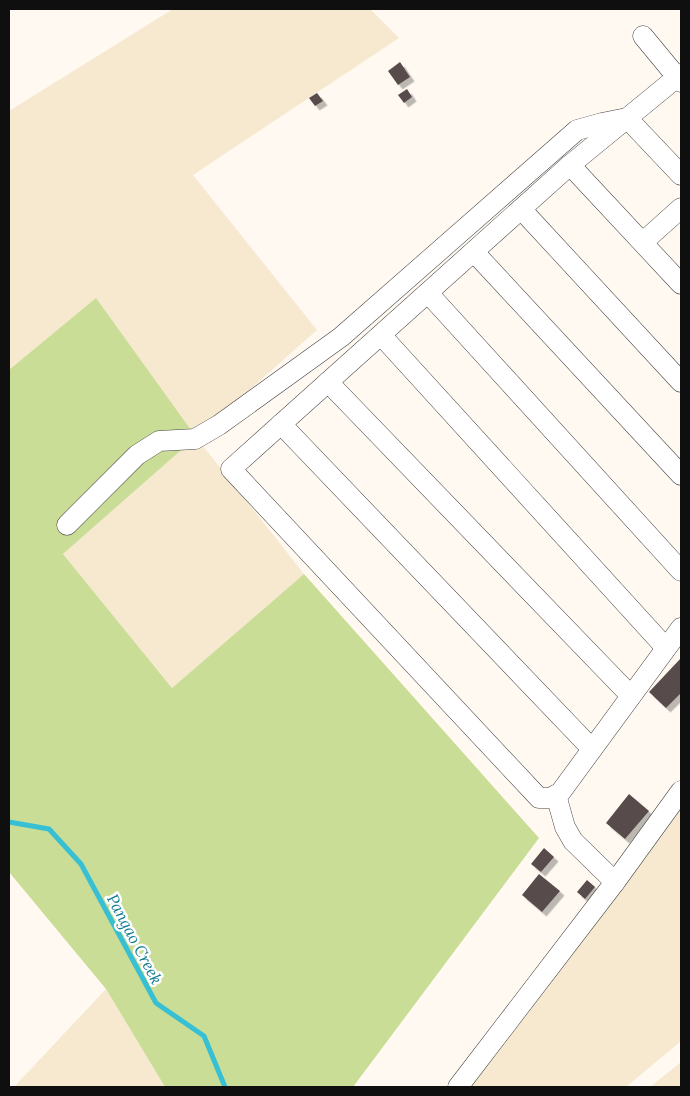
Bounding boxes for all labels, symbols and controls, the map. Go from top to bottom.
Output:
water label: Pangao Creek [103,891,167,987]

